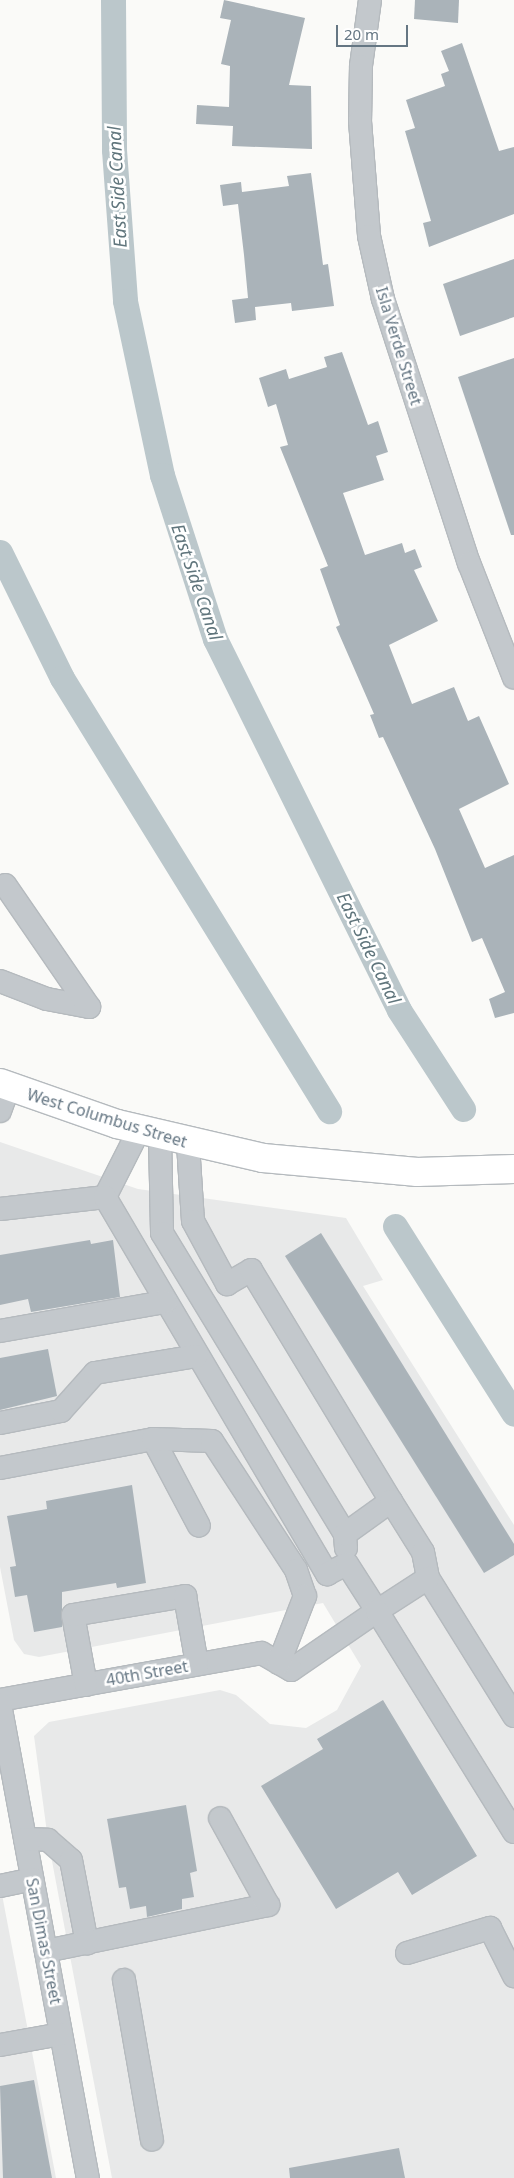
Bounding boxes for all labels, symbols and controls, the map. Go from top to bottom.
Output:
scale bar [339,15,412,47]
text: 20 m [344,24,379,44]
water label: East Side Canal [103,126,131,248]
street label: Isla Verde Street [372,285,426,407]
water label: East Side Canal [167,521,227,643]
water label: East Side Canal [333,889,405,1007]
street label: West Columbus Street [25,1085,189,1151]
street label: 40th Street [105,1656,189,1690]
street label: San Dimas Street [22,1876,66,2006]

